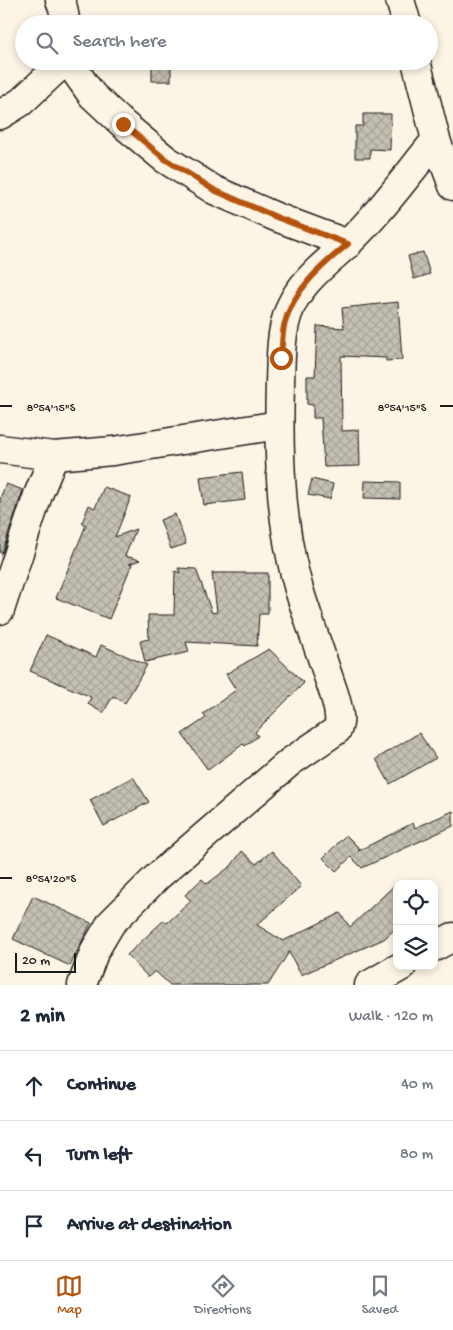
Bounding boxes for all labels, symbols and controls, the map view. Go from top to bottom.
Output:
search box [15,15,438,70]
icon: search [33,29,61,57]
text: Search here [73,31,167,54]
route end [112,113,135,136]
route start [270,347,293,370]
text: 8°54'15"S [27,402,76,416]
text: 8°54'15"S [378,402,427,416]
text: 8°54'20"S [26,873,77,887]
map controls [393,880,438,970]
button: locate [393,880,438,925]
button: layers [393,925,438,970]
scale bar [15,950,76,973]
text: 20 m [22,953,50,970]
text: 2 min [20,1005,65,1030]
text: Walk · 120 m [349,1008,433,1027]
icon: ahead [20,1072,48,1100]
text: Continue [67,1074,136,1097]
text: 40 m [401,1076,433,1095]
icon: left [20,1142,48,1170]
text: Turn left [67,1144,131,1167]
text: 80 m [400,1146,433,1165]
icon: arrive [20,1212,48,1240]
text: Arrive at destination [67,1214,231,1237]
tab: Map [55,1272,83,1319]
tab: Directions [194,1272,251,1319]
tab: Saved [362,1272,398,1319]

